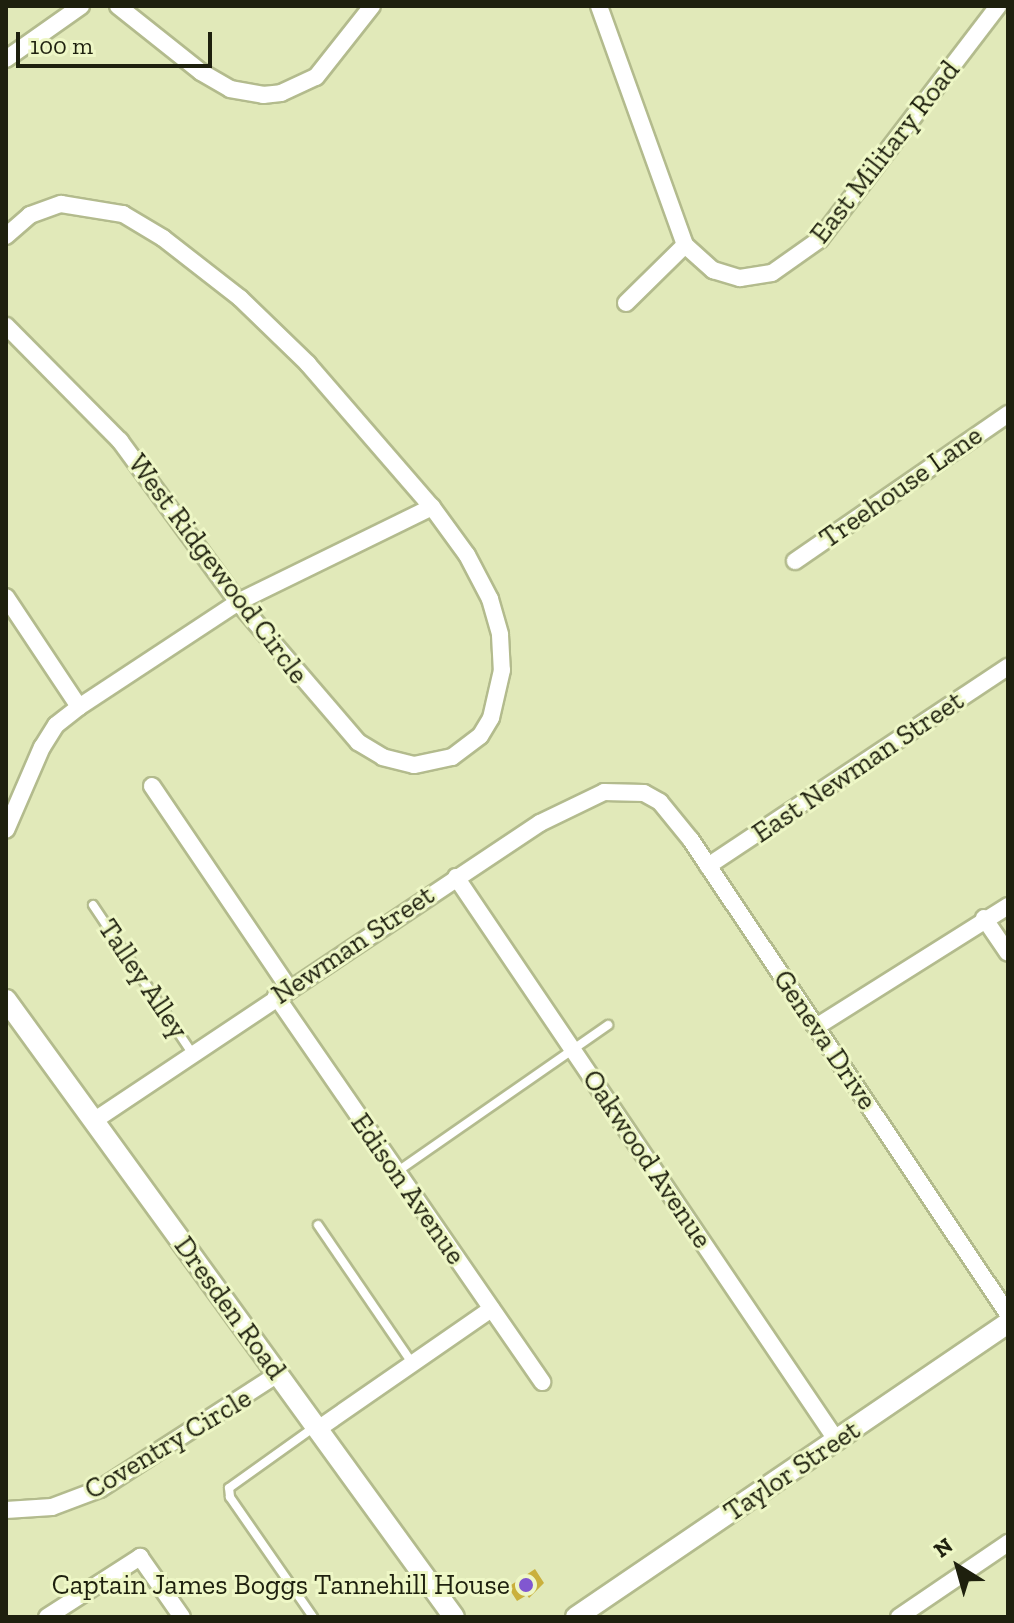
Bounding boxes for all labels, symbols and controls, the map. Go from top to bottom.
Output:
scale bar [20,16,216,66]
text: 100 m [30,31,93,60]
street label: East Military Road [803,54,967,250]
street label: Treehouse Lane [813,419,989,555]
street label: West Ridgewood Circle [121,448,315,690]
street label: East Newman Street [746,684,970,850]
street label: Newman Street [266,878,440,1012]
street label: Talley Alley [90,912,196,1046]
street label: Geneva Drive [766,964,884,1116]
street label: Oakwood Avenue [575,1063,719,1255]
street label: Edison Avenue [343,1107,473,1271]
street label: Dresden Road [167,1230,293,1386]
street label: Coventry Circle [78,1381,258,1507]
street label: Taylor Street [717,1413,867,1529]
north arrow [918,1527,998,1607]
text: N [928,1532,958,1563]
place label: Captain James Boggs Tannehill House [51,1568,510,1602]
marker: Captain James Boggs Tannehill House [517,1576,535,1594]

